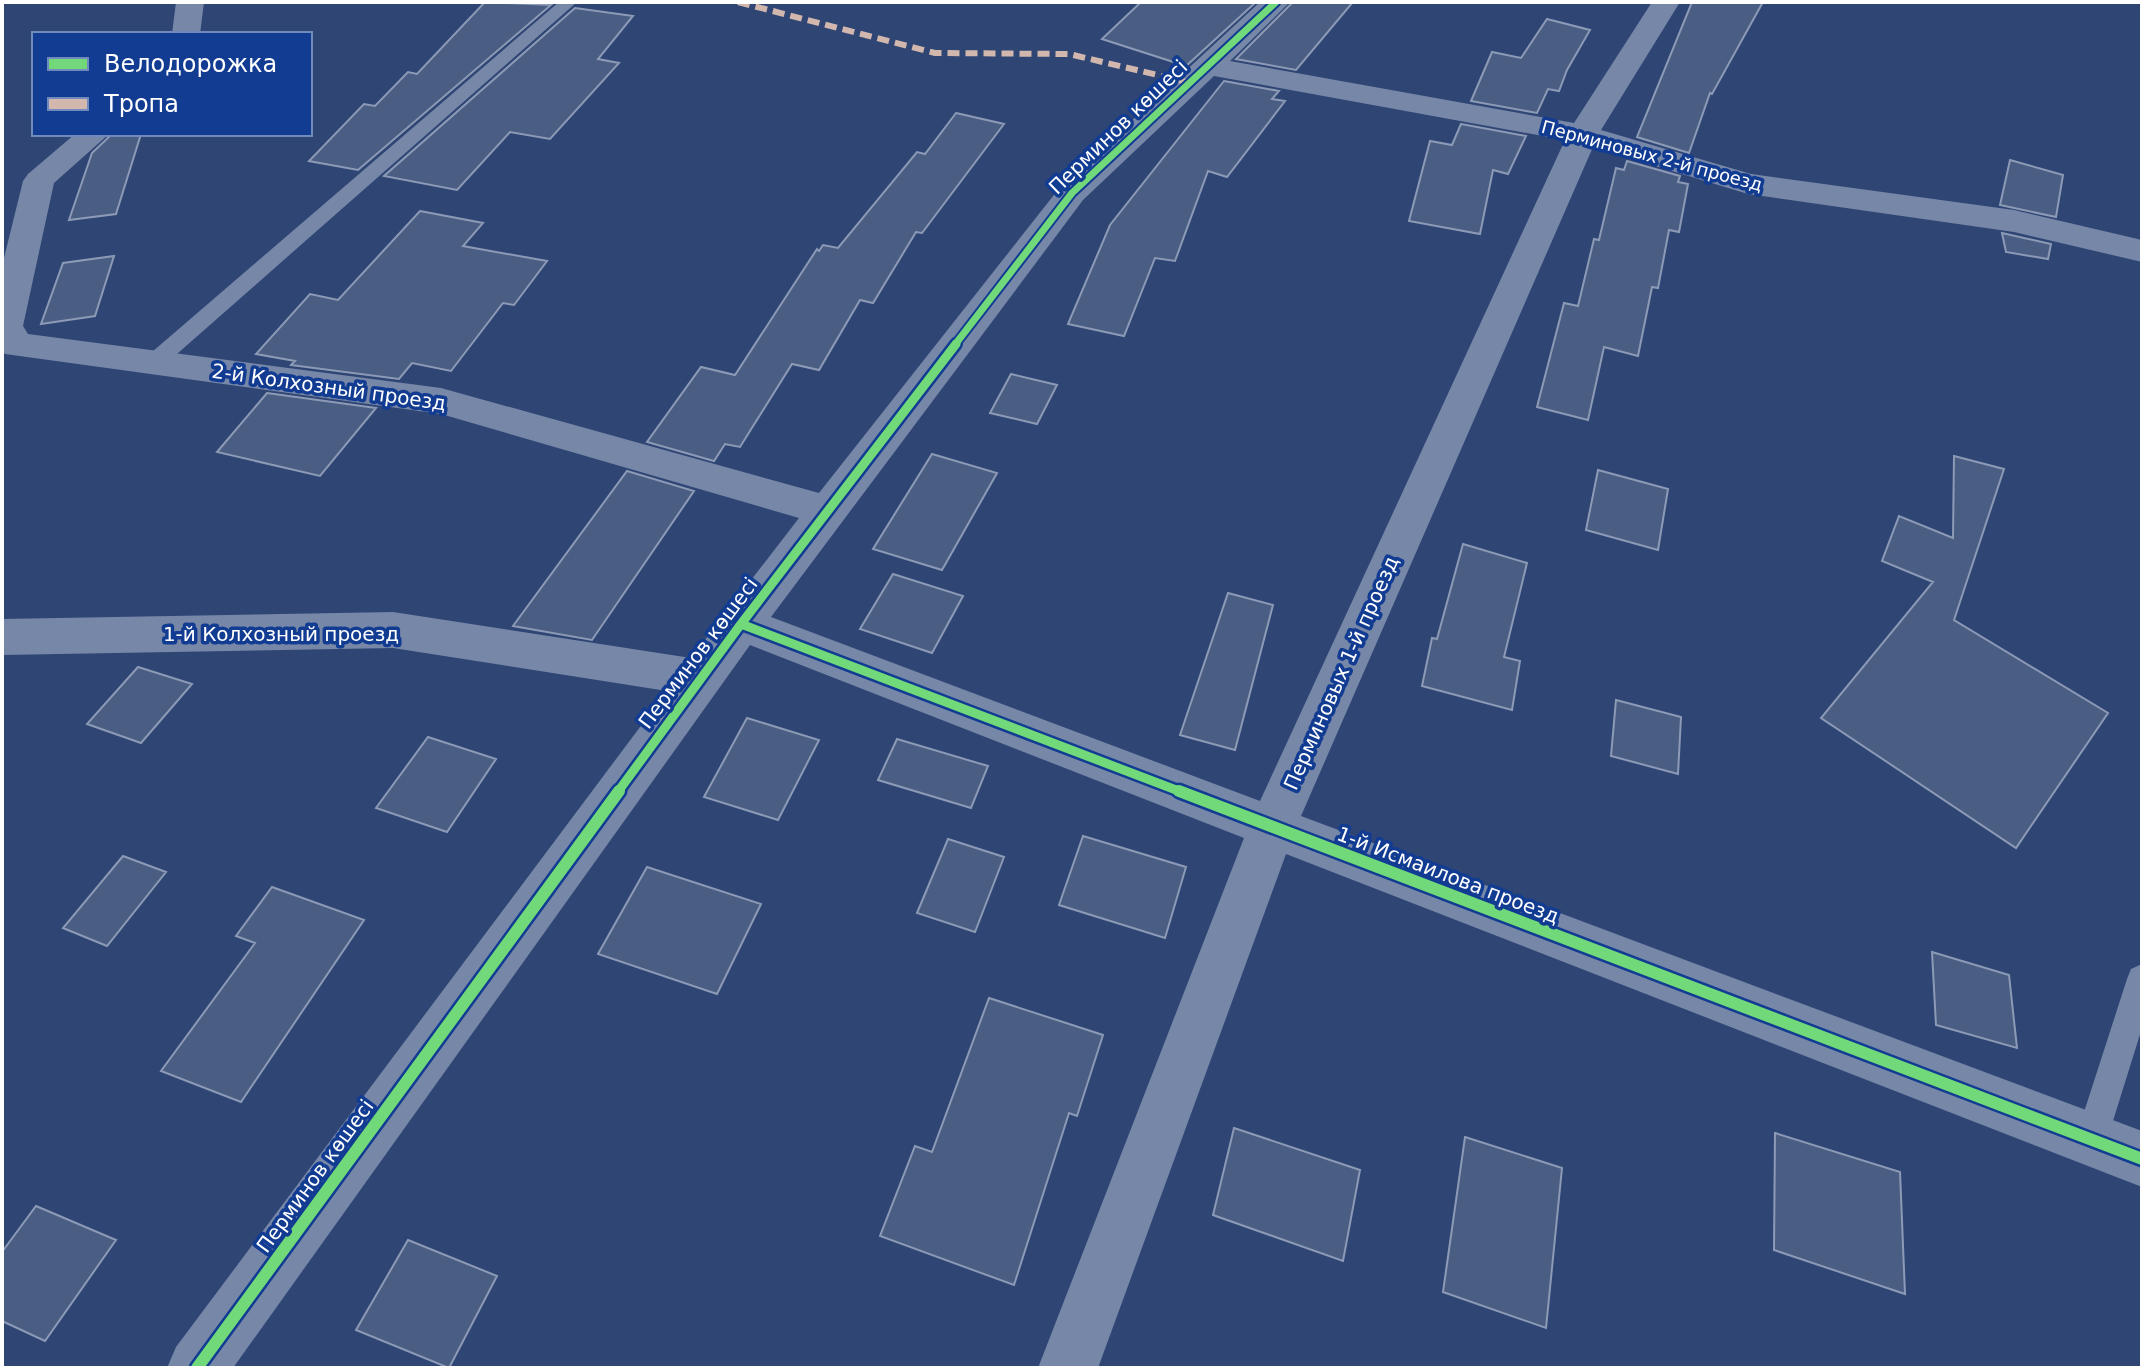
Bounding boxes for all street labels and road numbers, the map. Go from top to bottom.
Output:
street label: Перминов көшесі [1044,55,1192,199]
street label: Перминовых 2-й проезд [1539,116,1765,195]
street label: 2-й Колхозный проезд [210,359,448,415]
street label: Перминовых 1-й проезд [1279,552,1403,794]
street label: Перминов көшесі [633,573,763,733]
street label: 1-й Колхозный проезд [163,622,399,646]
street label: 1-й Исмаилова проезд [1334,822,1562,928]
street label: Перминов көшесі [251,1095,379,1257]

